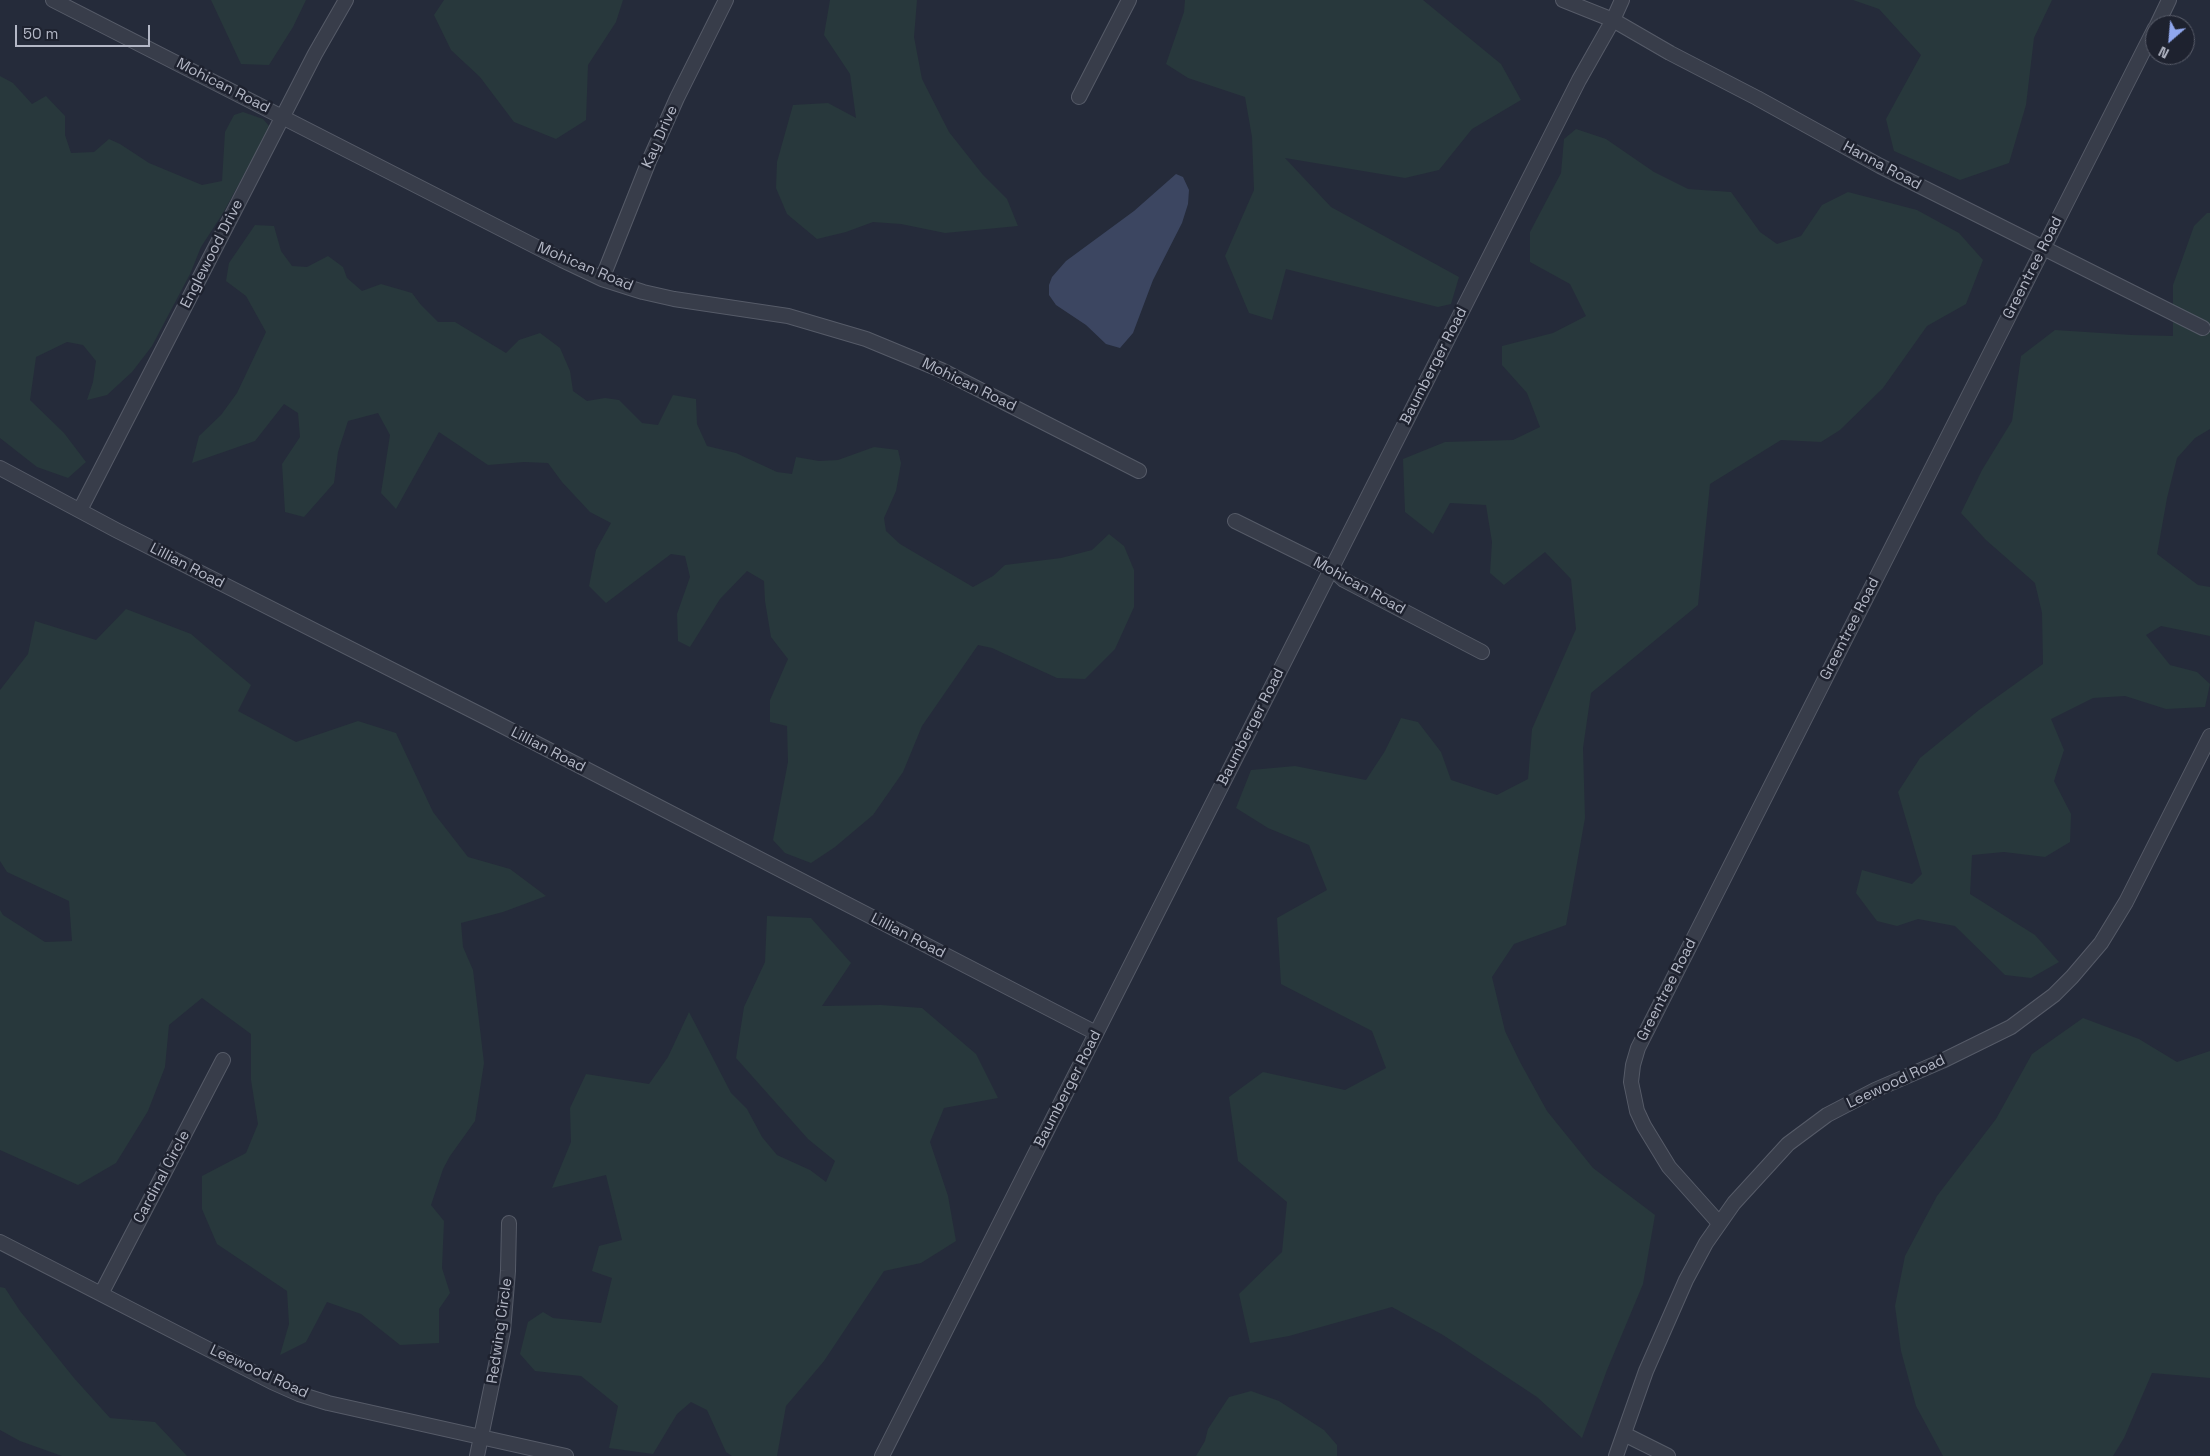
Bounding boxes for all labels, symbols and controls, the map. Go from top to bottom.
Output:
scale bar [18,15,152,47]
north arrow [2145,15,2195,65]
text: 50 m [23,24,58,43]
text: N [2155,42,2172,63]
street label: Mohican Road [173,55,273,117]
street label: Kay Drive [638,103,682,171]
street label: Hanna Road [1840,138,1924,194]
street label: Englewood Drive [177,197,247,311]
street label: Greentree Road [1999,214,2067,322]
street label: Mohican Road [534,239,636,295]
street label: Baumberger Road [1397,304,1471,428]
street label: Mohican Road [919,354,1019,416]
street label: Lillian Road [147,540,227,592]
street label: Mohican Road [1310,553,1408,619]
street label: Greentree Road [1816,575,1884,683]
street label: Baumberger Road [1214,665,1288,789]
street label: Lillian Road [508,724,588,776]
street label: Lillian Road [868,910,948,962]
street label: Greentree Road [1633,936,1701,1044]
street label: Baumberger Road [1031,1027,1105,1151]
street label: Leewood Road [1844,1051,1948,1113]
street label: Cardinal Circle [130,1128,194,1226]
street label: Redwing Circle [484,1277,516,1385]
street label: Leewood Road [207,1341,311,1403]

